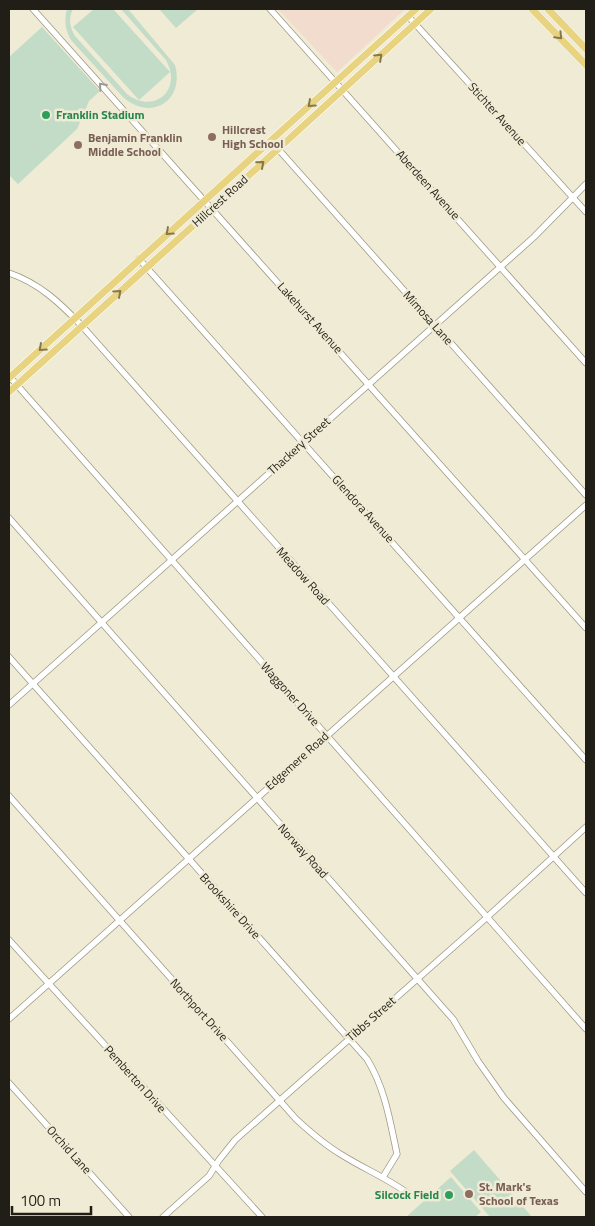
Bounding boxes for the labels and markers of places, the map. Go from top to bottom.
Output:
place label: Franklin Stadium [56,105,145,124]
marker: Franklin Stadium [40,109,52,121]
place label: Hillcrest High School [222,120,283,153]
place label: Benjamin Franklin Middle School [88,128,182,161]
marker: Hillcrest High School [206,131,218,143]
marker: Benjamin Franklin Middle School [72,139,84,151]
place label: St. Mark's School of Texas [479,1177,559,1210]
place label: Silcock Field [375,1185,439,1204]
marker: St. Mark's School of Texas [463,1188,475,1200]
marker: Silcock Field [443,1189,455,1201]

